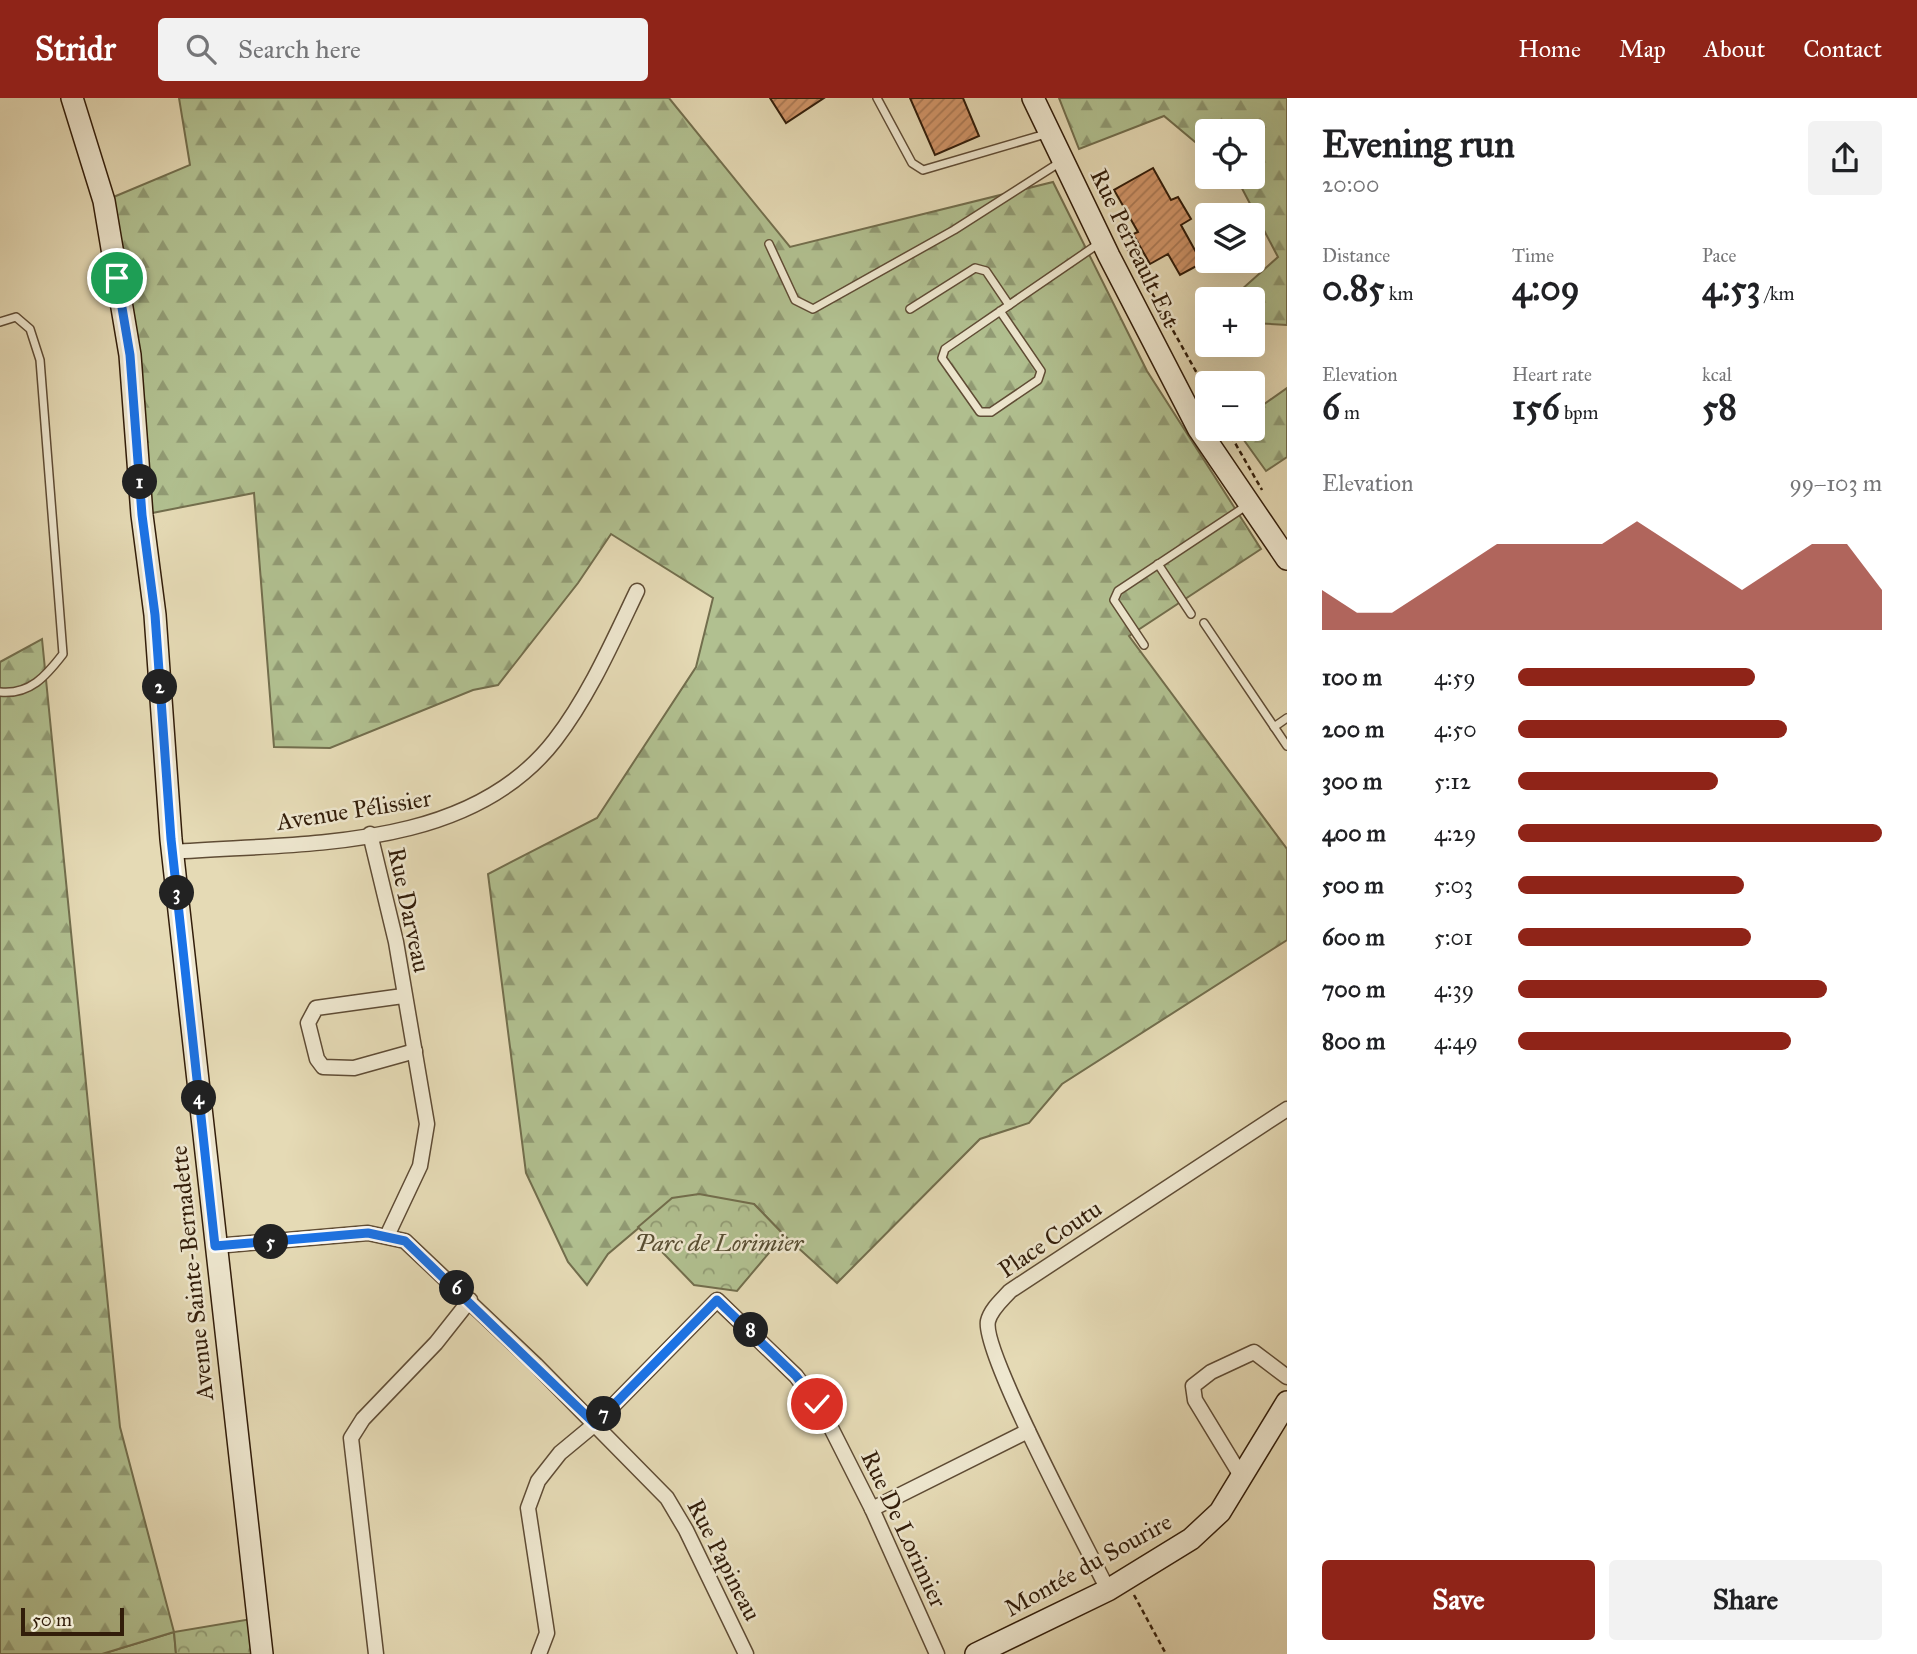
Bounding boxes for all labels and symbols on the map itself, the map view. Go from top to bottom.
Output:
street label: Rue Perreault Est [1084,164,1187,333]
pin [87,248,147,308]
pin: 1 [122,464,158,500]
pin: 2 [142,670,178,704]
street label: Avenue Pélissier [273,783,434,837]
street label: Rue Darveau [381,845,437,976]
pin: 3 [160,876,194,910]
pin: 4 [182,1080,216,1116]
street label: Avenue Sainte-Bernadette [164,1144,220,1403]
street label: Place Coutu [993,1193,1108,1285]
pin: 5 [254,1224,288,1260]
park label: Parc de Lorimier [635,1228,805,1258]
pin: 6 [440,1270,475,1306]
pin: 8 [734,1312,768,1348]
pin [787,1374,847,1434]
pin: 7 [586,1396,622,1432]
street label: Rue De Lorimier [854,1446,954,1612]
street label: Rue Papineau [681,1494,768,1626]
street label: Montée du Sourire [999,1507,1177,1623]
scale bar [21,1605,124,1637]

